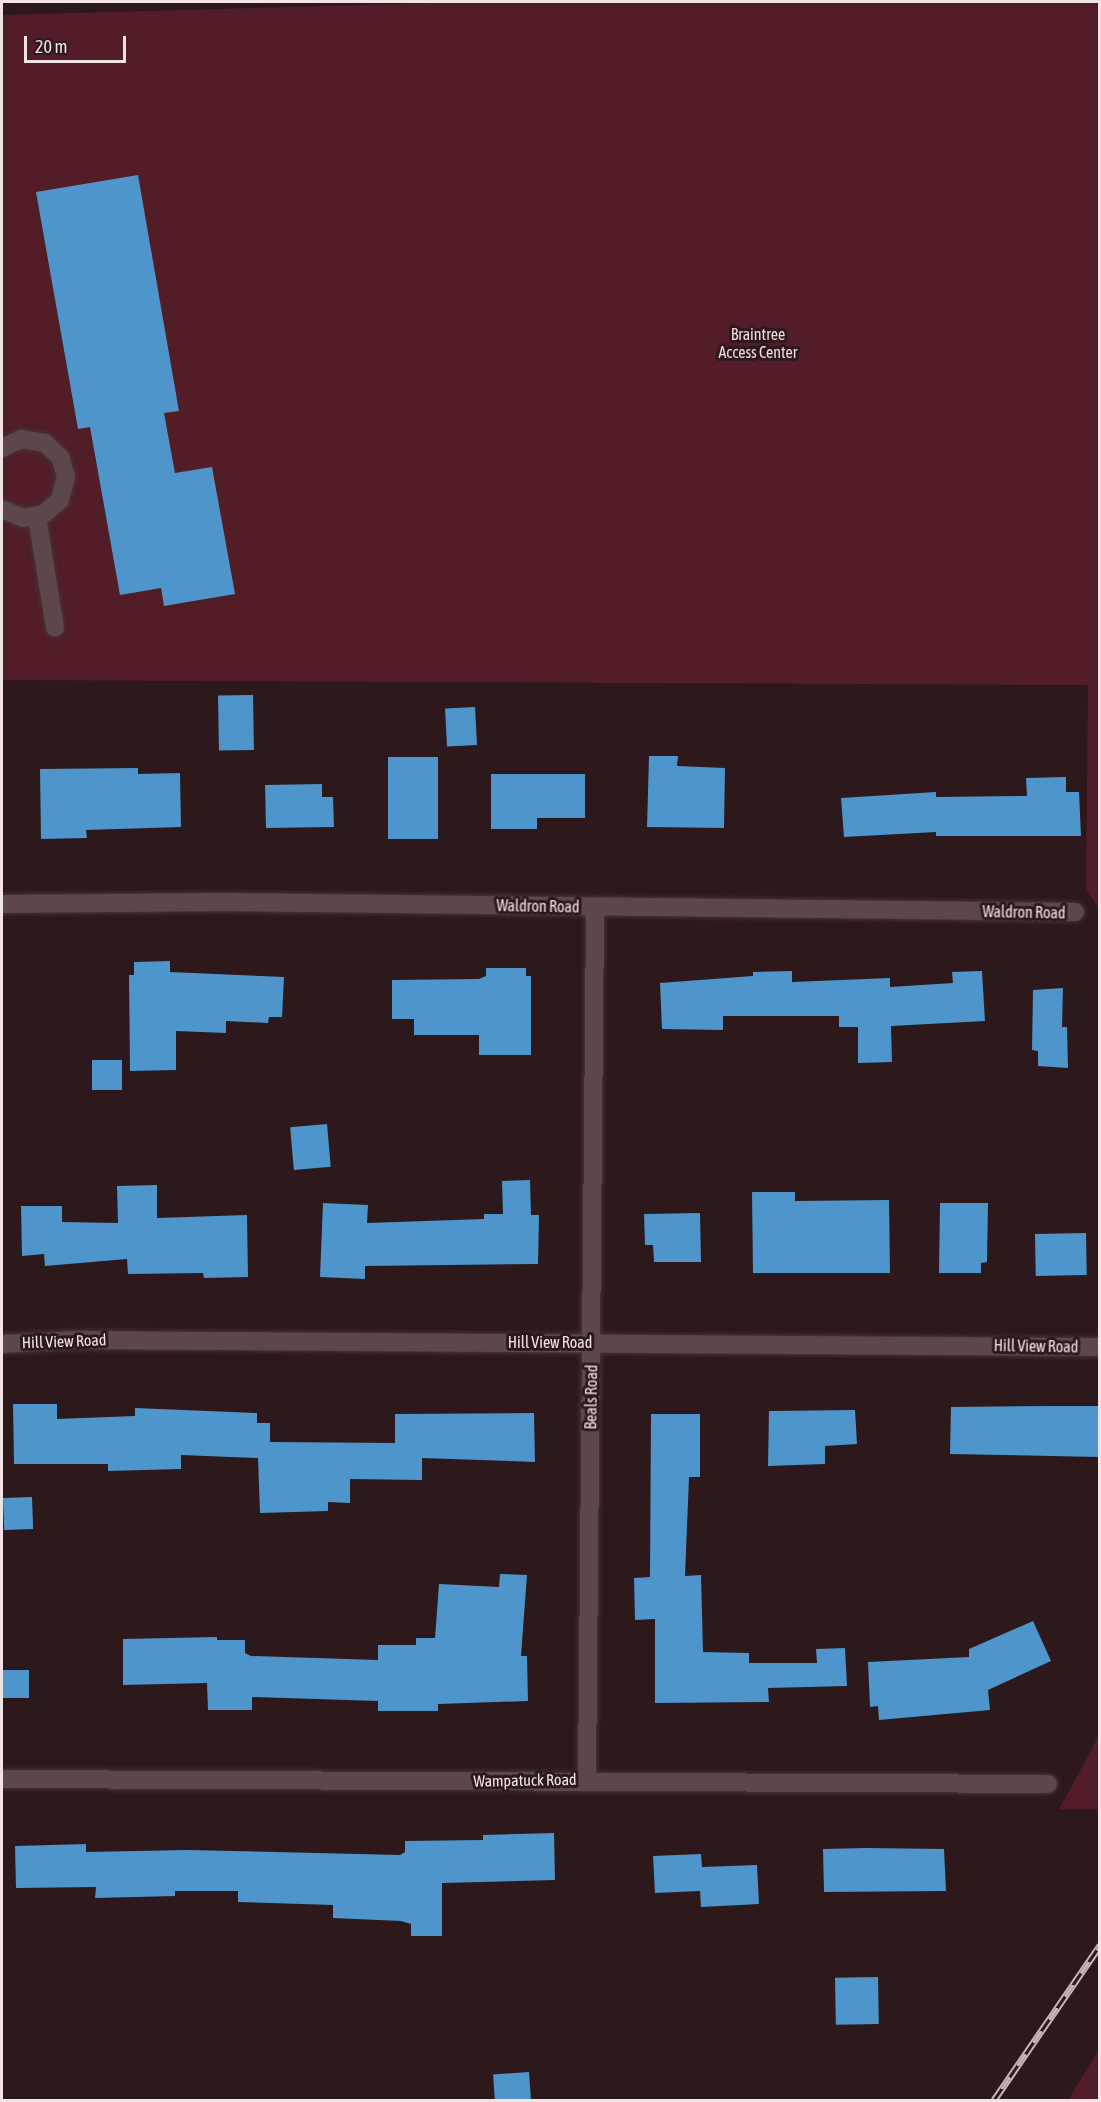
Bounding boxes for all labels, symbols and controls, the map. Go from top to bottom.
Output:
scale bar [27,24,129,62]
text: 20 m [35,36,67,57]
park label: Braintree Access Center [718,324,798,362]
street label: Waldron Road [496,896,580,916]
street label: Waldron Road [982,902,1066,922]
street label: Hill View Road [21,1330,107,1352]
street label: Hill View Road [508,1332,592,1352]
street label: Hill View Road [994,1336,1078,1356]
street label: Beals Road [581,1364,601,1430]
street label: Wampatuck Road [473,1770,577,1790]

